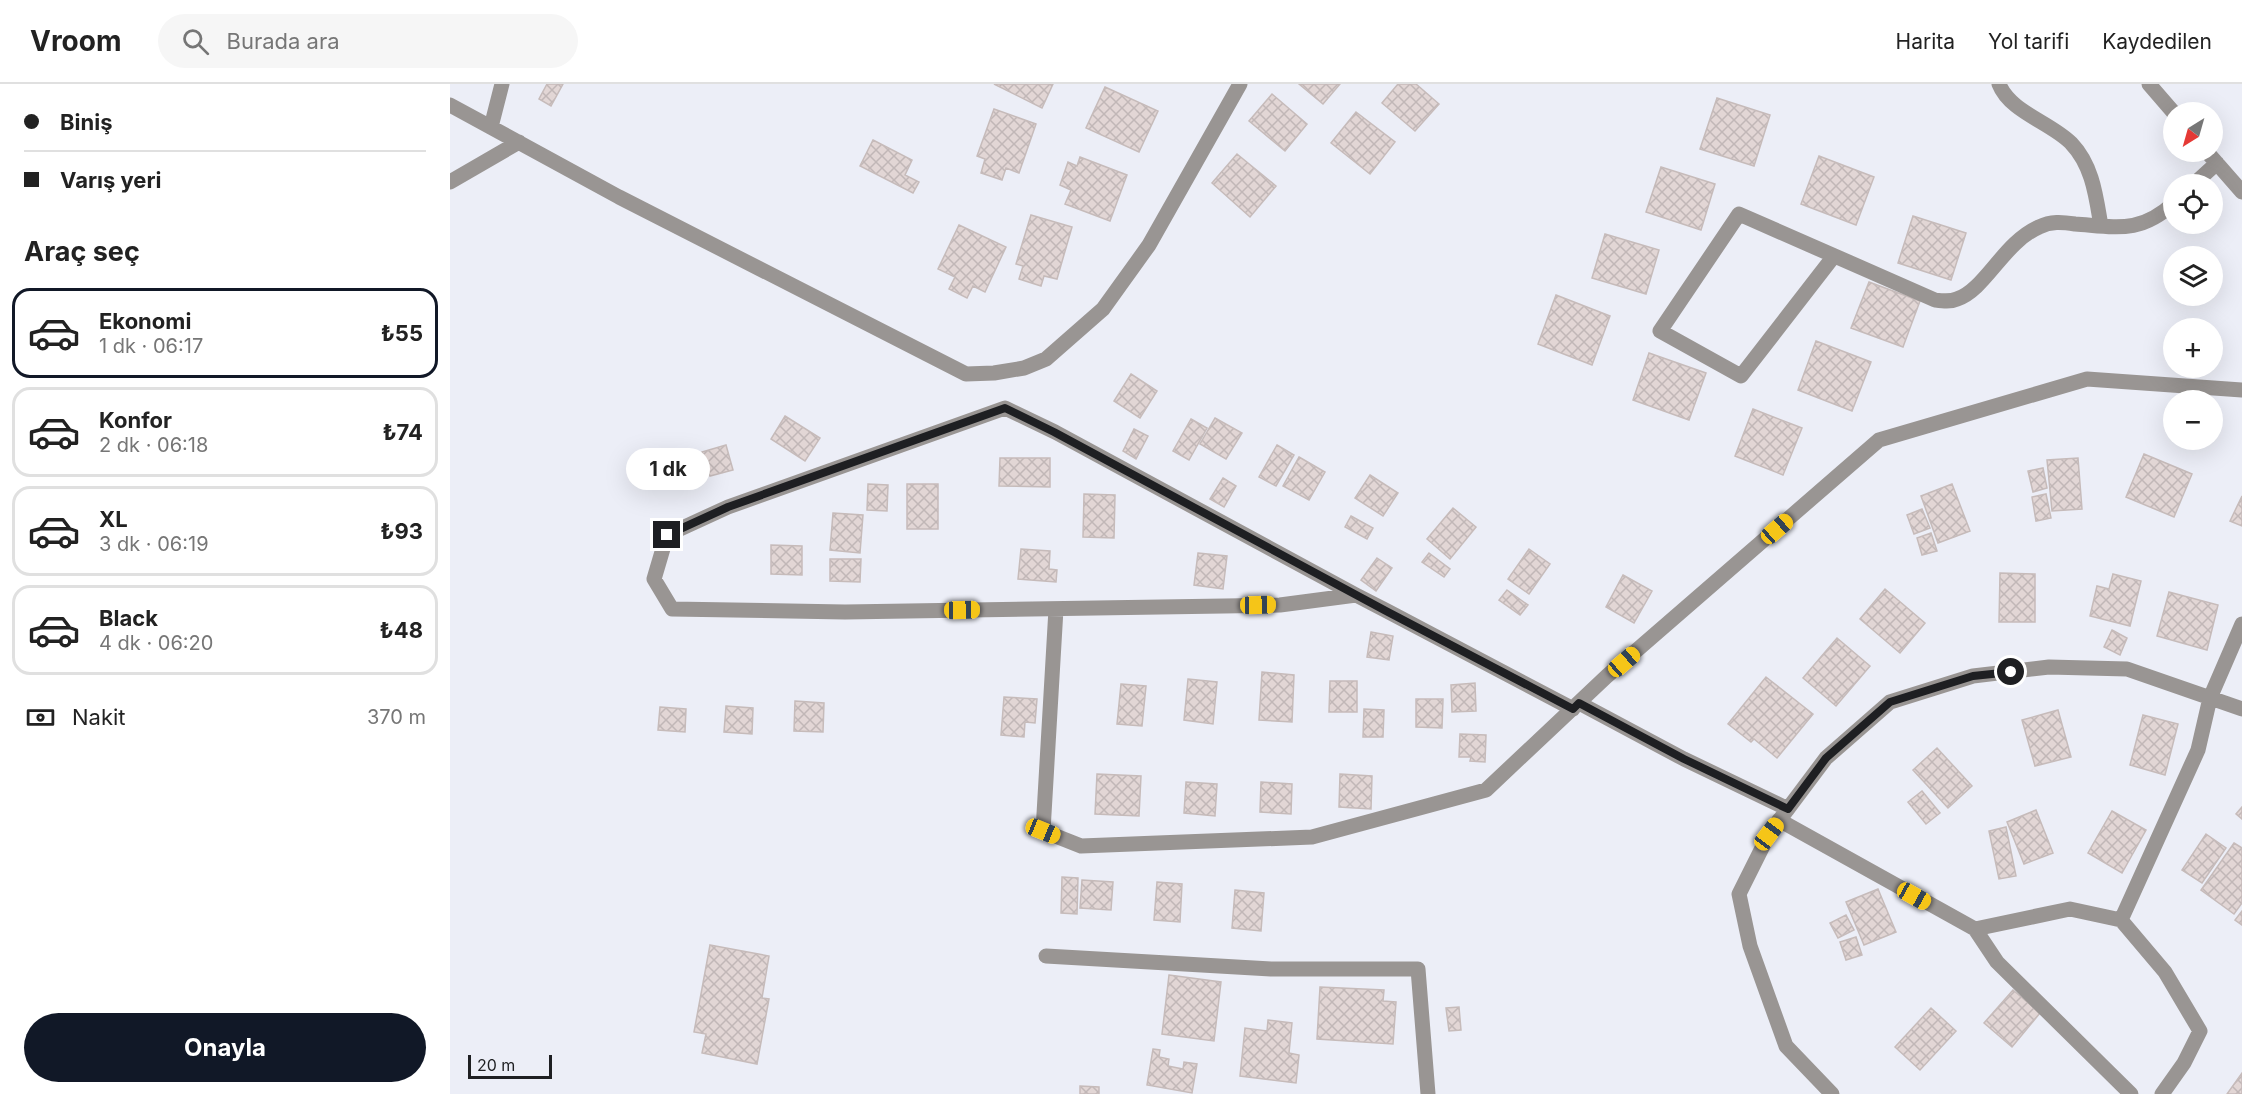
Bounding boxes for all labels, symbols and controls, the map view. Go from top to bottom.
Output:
search box [158,14,578,68]
text: Vroom [30,24,122,58]
icon: search [179,25,212,58]
text: Burada ara [227,28,340,54]
text: Harita [1896,29,1955,54]
text: Yol tarifi [1988,29,2069,54]
text: Kaydedilen [2102,29,2212,54]
north arrow [2163,102,2223,162]
map controls [2163,102,2223,450]
text: Biniş [60,109,113,135]
text: Varış yeri [60,167,162,193]
button: locate [2163,174,2223,234]
text: Araç seç [24,235,140,268]
button: layers [2163,246,2223,306]
icon: car [27,306,81,360]
text: Ekonomi [99,308,191,334]
button: + [2163,318,2223,378]
text: ₺55 [381,320,423,346]
text: 1 dk · 06:17 [99,334,203,358]
button: − [2163,390,2223,450]
icon: car [27,405,81,459]
text: Konfor [99,407,172,433]
text: ₺74 [382,419,423,445]
text: 2 dk · 06:18 [99,433,208,457]
callout: 1 dk [625,448,709,490]
text: 1 dk [649,457,687,481]
icon: car [27,504,81,558]
text: XL [99,506,128,532]
car [1758,510,1796,548]
text: ₺93 [380,518,423,544]
route end [653,521,680,548]
text: 3 dk · 06:19 [99,532,209,556]
car [1240,596,1276,614]
car [944,601,980,619]
icon: car [27,603,81,657]
text: Black [99,605,158,631]
text: ₺48 [380,617,423,643]
text: 4 dk · 06:20 [99,631,213,655]
car [1605,643,1643,681]
route start [1997,658,2024,685]
icon: cash [24,701,57,734]
text: Nakit [72,704,126,730]
text: 370 m [367,705,426,729]
car [1751,814,1787,854]
car [1023,816,1063,846]
car [1894,879,1934,913]
button: Onayla [24,1013,426,1082]
scale bar [468,1052,552,1080]
text: 20 m [477,1055,515,1075]

